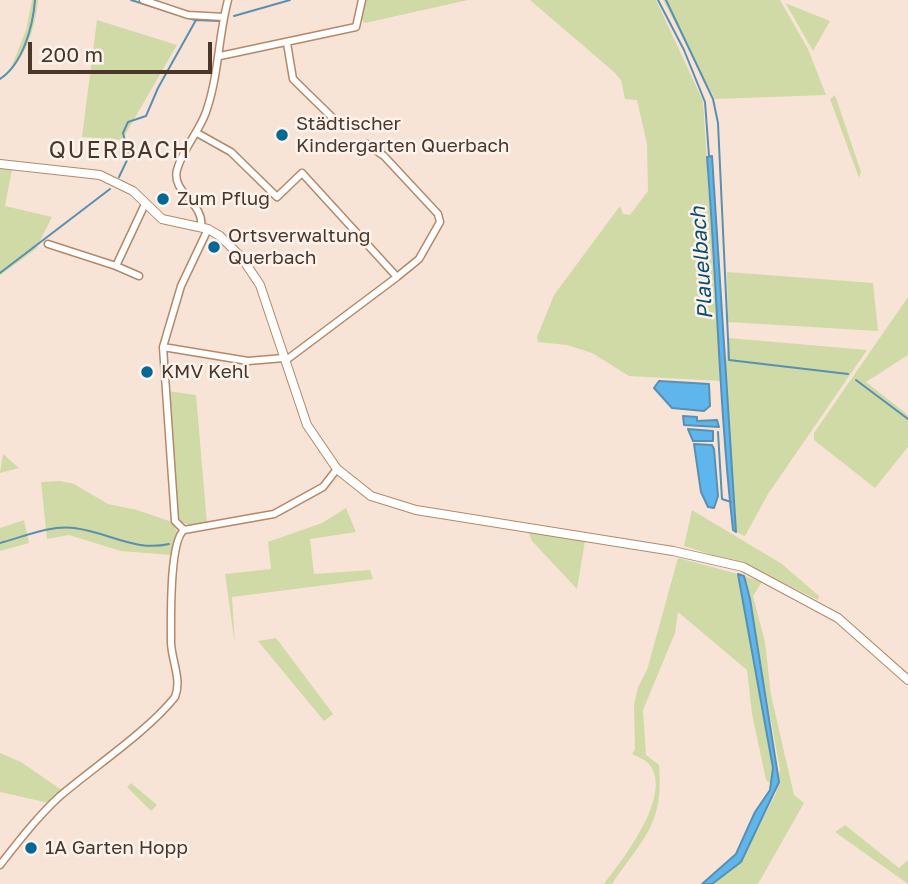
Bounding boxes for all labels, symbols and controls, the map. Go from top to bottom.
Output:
scale bar [32,28,215,72]
text: 200 m [41,41,103,67]
place label: Städtischer Kindergarten Querbach [296,113,510,157]
marker: Städtischer Kindergarten Querbach [274,127,290,143]
district label: QUERBACH [50,137,190,165]
place label: Zum Pflug [177,188,270,210]
marker: Zum Pflug [155,191,171,207]
water label: Plauelbach [685,206,719,320]
place label: Ortsverwaltung Querbach [228,225,370,269]
marker: Ortsverwaltung Querbach [206,239,222,255]
place label: KMV Kehl [161,361,249,383]
marker: KMV Kehl [139,364,155,380]
place label: 1A Garten Hopp [45,837,188,859]
marker: 1A Garten Hopp [23,840,39,856]

